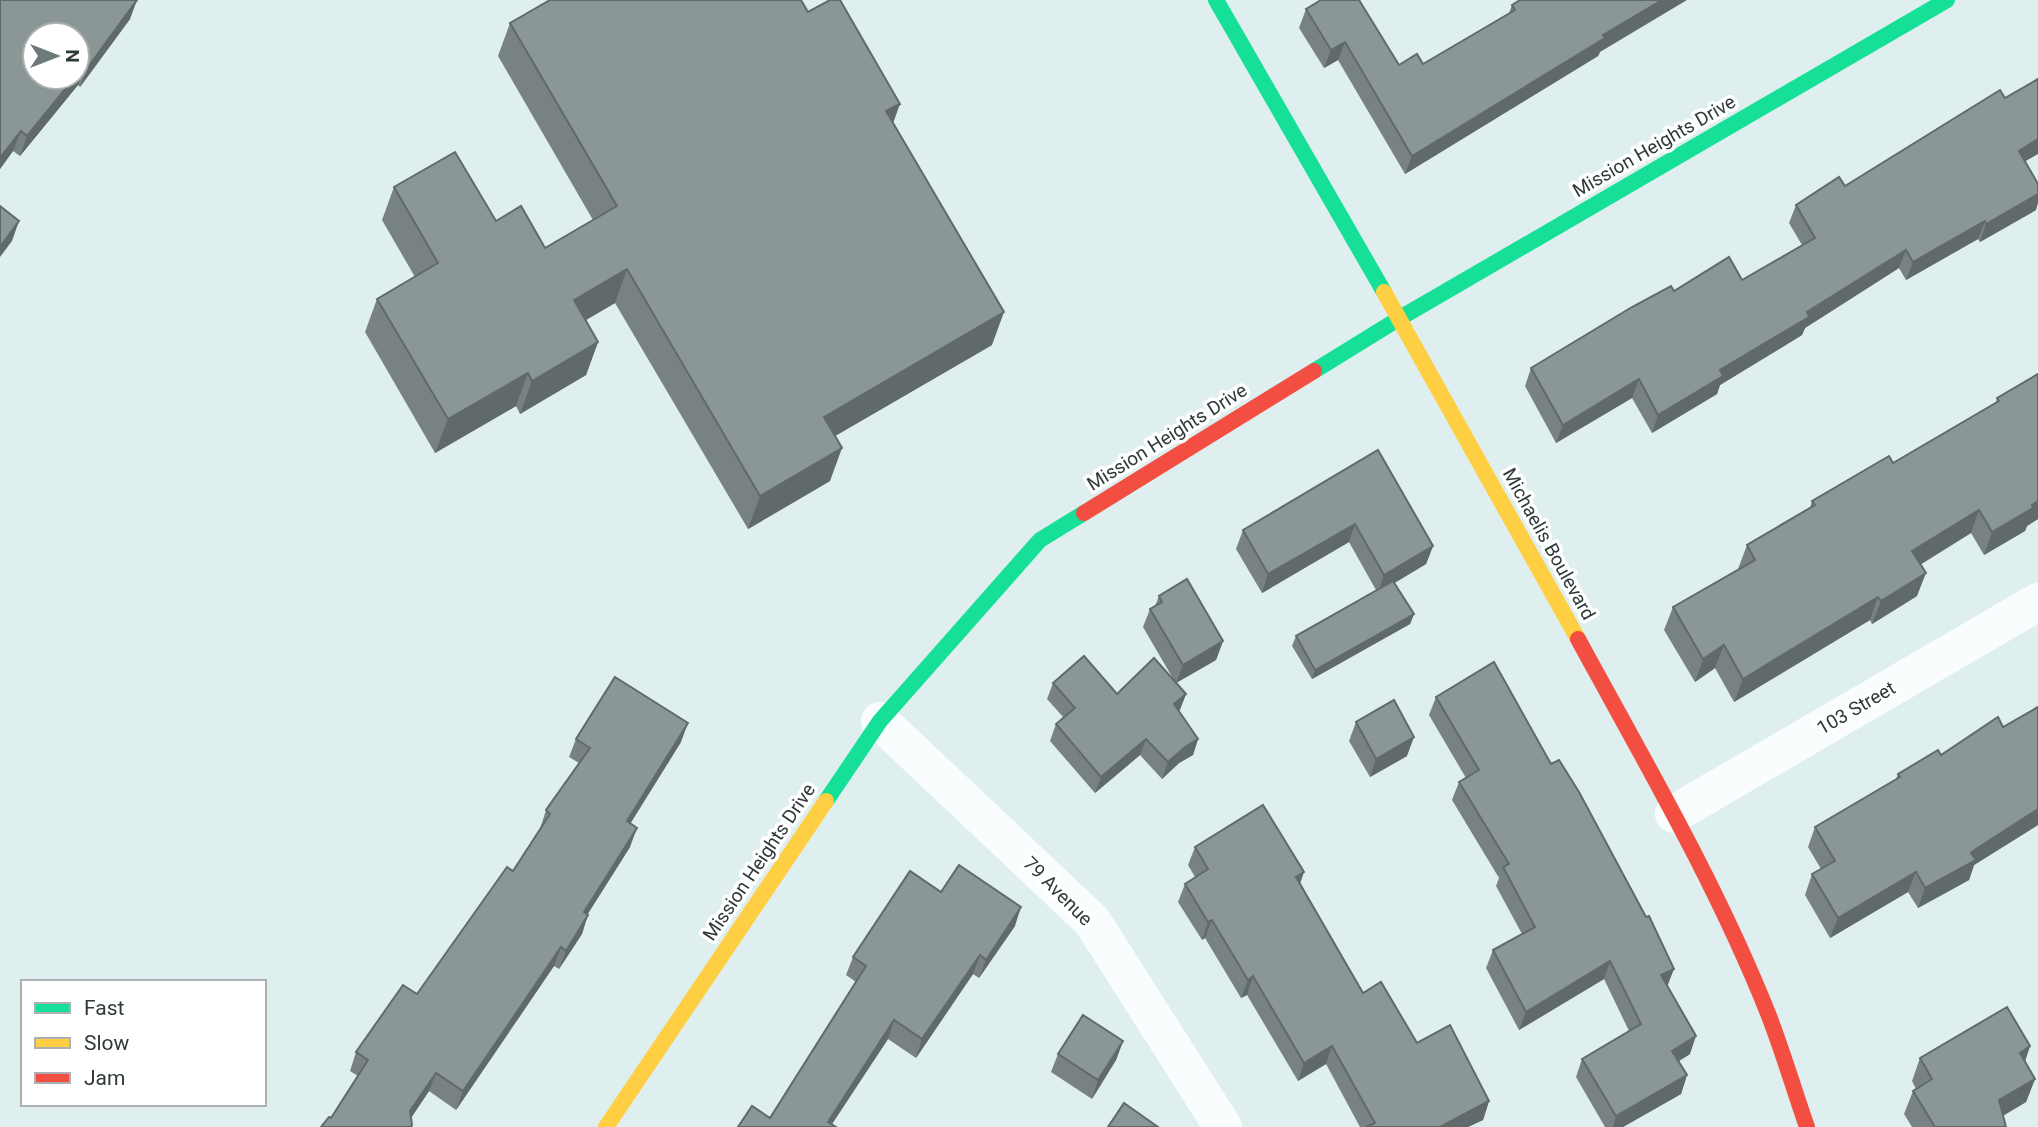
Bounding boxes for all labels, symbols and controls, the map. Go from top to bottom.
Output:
north arrow [21,21,91,91]
text: N [61,49,84,63]
street label: Mission Heights Drive [1568,90,1740,202]
street label: Mission Heights Drive [1083,378,1251,496]
street label: Michaelis Boulevard [1498,464,1600,624]
street label: 103 Street [1813,676,1899,740]
street label: Mission Heights Drive [698,779,820,945]
street label: 79 Avenue [1019,852,1097,930]
legend [21,980,266,1106]
text: Fast [84,996,125,1020]
text: Slow [84,1031,130,1055]
text: Jam [84,1066,125,1090]

